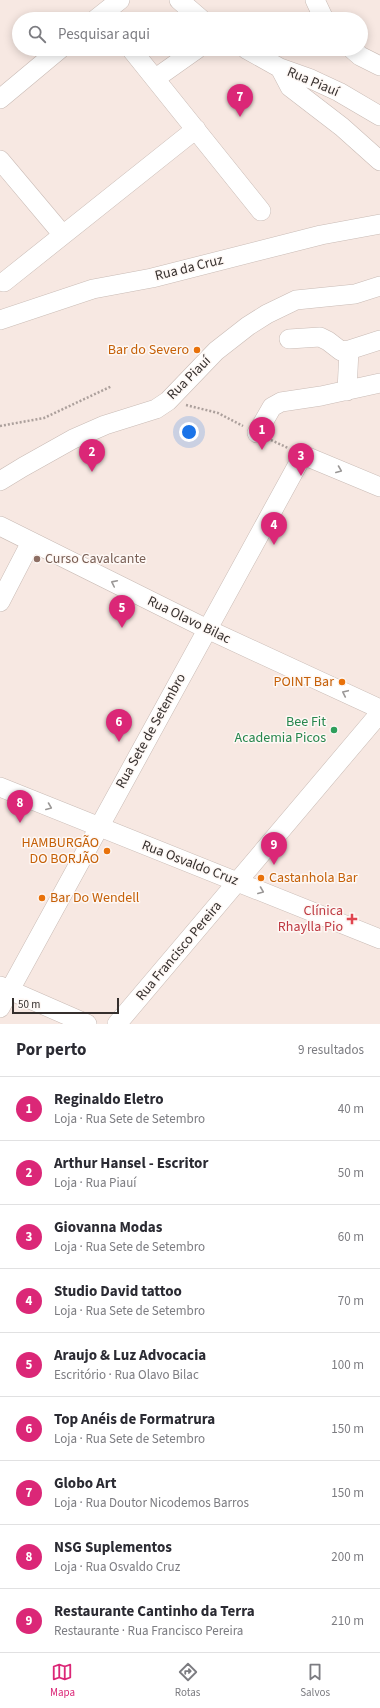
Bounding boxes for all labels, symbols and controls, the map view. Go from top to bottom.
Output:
search box [12,12,368,56]
icon: search [26,23,48,45]
text: Pesquisar aqui [58,24,150,45]
street label: Rua Piauí [284,62,343,102]
pin: 7 [227,84,253,117]
street label: Rua da Cruz [153,250,225,286]
place label: Bar do Severo [108,340,189,360]
marker: Bar do Severo [192,345,202,355]
street label: Rua Piauí [163,351,216,404]
pin: 1 [249,417,275,450]
your location [179,422,199,442]
pin: 2 [79,439,105,472]
pin: 3 [288,443,314,476]
one-way arrow [335,465,343,473]
pin: 4 [261,512,287,545]
place label: Curso Cavalcante [45,549,146,569]
marker: Curso Cavalcante [32,554,42,564]
one-way arrow [110,580,118,588]
street label: Rua Olavo Bilac [144,591,235,649]
pin: 5 [109,595,135,628]
street label: Rua Sete de Setembro [111,670,191,792]
place label: POINT Bar [274,672,334,692]
marker: POINT Bar [337,677,347,687]
one-way arrow [341,690,349,698]
pin: 6 [106,709,132,742]
place label: Bee Fit Academia Picos [235,712,326,748]
marker: Bee Fit Academia Picos [329,725,339,735]
pin: 8 [7,790,33,823]
one-way arrow [46,803,53,811]
pin: 9 [261,832,287,865]
place label: HAMBURGÃO DO BORJÃO [22,833,99,869]
street label: Rua Osvaldo Cruz [139,835,241,891]
marker: HAMBURGÃO DO BORJÃO [102,846,112,856]
place label: Castanhola Bar [269,868,358,888]
marker: Castanhola Bar [256,873,266,883]
one-way arrow [258,886,265,894]
place label: Bar Do Wendell [50,888,140,908]
marker: Bar Do Wendell [37,893,47,903]
street label: Rua Francisco Pereira [131,897,227,1005]
place label: Clínica Rhaylla Pio [278,901,343,937]
marker: Clínica Rhaylla Pio [346,913,358,925]
scale bar [12,996,119,1015]
text: 50 m [18,997,40,1012]
text: Por perto [16,1038,86,1062]
text: 9 resultados [298,1041,364,1059]
text: Reginaldo Eletro [54,1089,164,1110]
text: 1 [26,1100,32,1118]
text: 40 m [338,1100,364,1118]
text: Loja · Rua Sete de Setembro [54,1110,205,1128]
text: Arthur Hansel - Escritor [54,1153,208,1174]
text: 2 [26,1164,32,1182]
text: 50 m [338,1164,364,1182]
text: Loja · Rua Piauí [54,1174,136,1192]
text: Giovanna Modas [54,1217,162,1238]
text: 3 [26,1228,32,1246]
text: 60 m [338,1228,364,1246]
text: Loja · Rua Sete de Setembro [54,1238,205,1256]
text: Studio David tattoo [54,1281,182,1302]
text: 4 [26,1292,32,1310]
text: 70 m [338,1292,364,1310]
text: Loja · Rua Sete de Setembro [54,1302,205,1320]
text: Araujo & Luz Advocacia [54,1345,206,1366]
text: 5 [26,1356,32,1374]
text: 100 m [331,1356,364,1374]
text: Escritório · Rua Olavo Bilac [54,1366,199,1384]
text: Top Anéis de Formatrura [54,1409,215,1430]
text: 6 [26,1420,32,1438]
text: 150 m [331,1420,364,1438]
text: Loja · Rua Sete de Setembro [54,1430,205,1448]
text: Globo Art [54,1473,116,1494]
text: 7 [26,1484,32,1502]
text: 150 m [331,1484,364,1502]
text: Loja · Rua Doutor Nicodemos Barros [54,1494,249,1512]
text: NSG Suplementos [54,1537,172,1558]
text: 8 [26,1548,32,1566]
text: 200 m [331,1548,364,1566]
text: Loja · Rua Osvaldo Cruz [54,1558,180,1576]
text: Restaurante Cantinho da Terra [54,1601,255,1622]
text: 9 [26,1612,32,1630]
text: 210 m [331,1612,364,1630]
text: Restaurante · Rua Francisco Pereira [54,1622,243,1640]
tab: Mapa [50,1661,75,1700]
tab: Rotas [175,1661,200,1700]
tab: Salvos [300,1661,330,1700]

